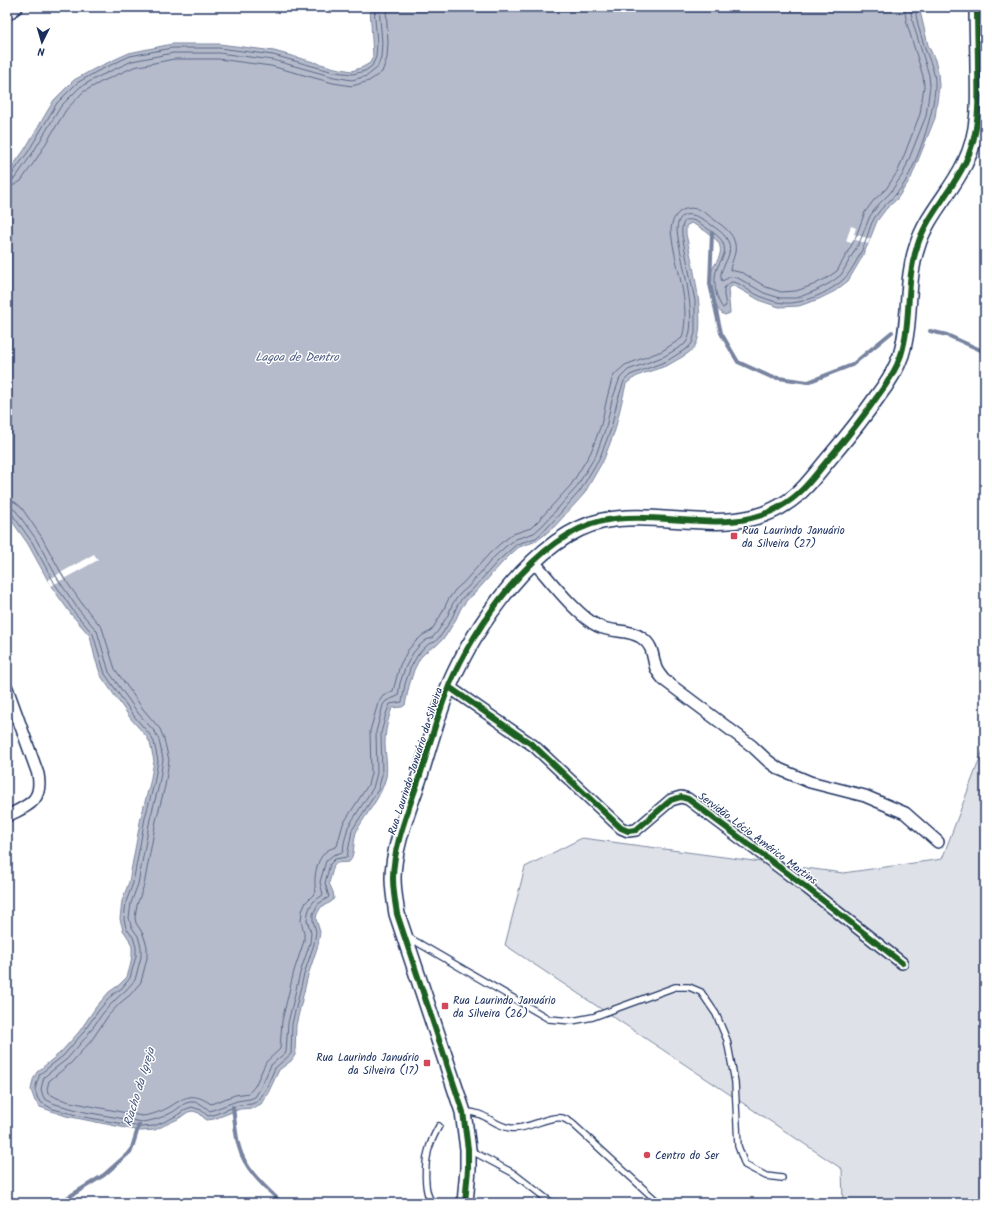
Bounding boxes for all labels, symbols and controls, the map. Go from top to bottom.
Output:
north arrow [22,22,62,62]
text: N [37,42,45,60]
water label: Lagoa de Dentro [255,348,340,367]
place label: Rua Laurindo Januário da Silveira (27) [742,522,845,553]
marker: Rua Laurindo Januário da Silveira (27) [729,531,739,541]
street label: Rua Laurindo Januário da Silveira [384,685,448,837]
street label: Servidão Lócio Américo Martins [694,788,821,890]
place label: Rua Laurindo Januário da Silveira (26) [453,992,556,1023]
marker: Rua Laurindo Januário da Silveira (26) [440,1001,450,1011]
water label: Riacho da Igreja [118,1044,161,1129]
place label: Rua Laurindo Januário da Silveira (17) [316,1049,419,1080]
marker: Rua Laurindo Januário da Silveira (17) [422,1058,432,1068]
place label: Centro do Ser [655,1147,720,1165]
marker: Centro do Ser [642,1150,652,1160]

